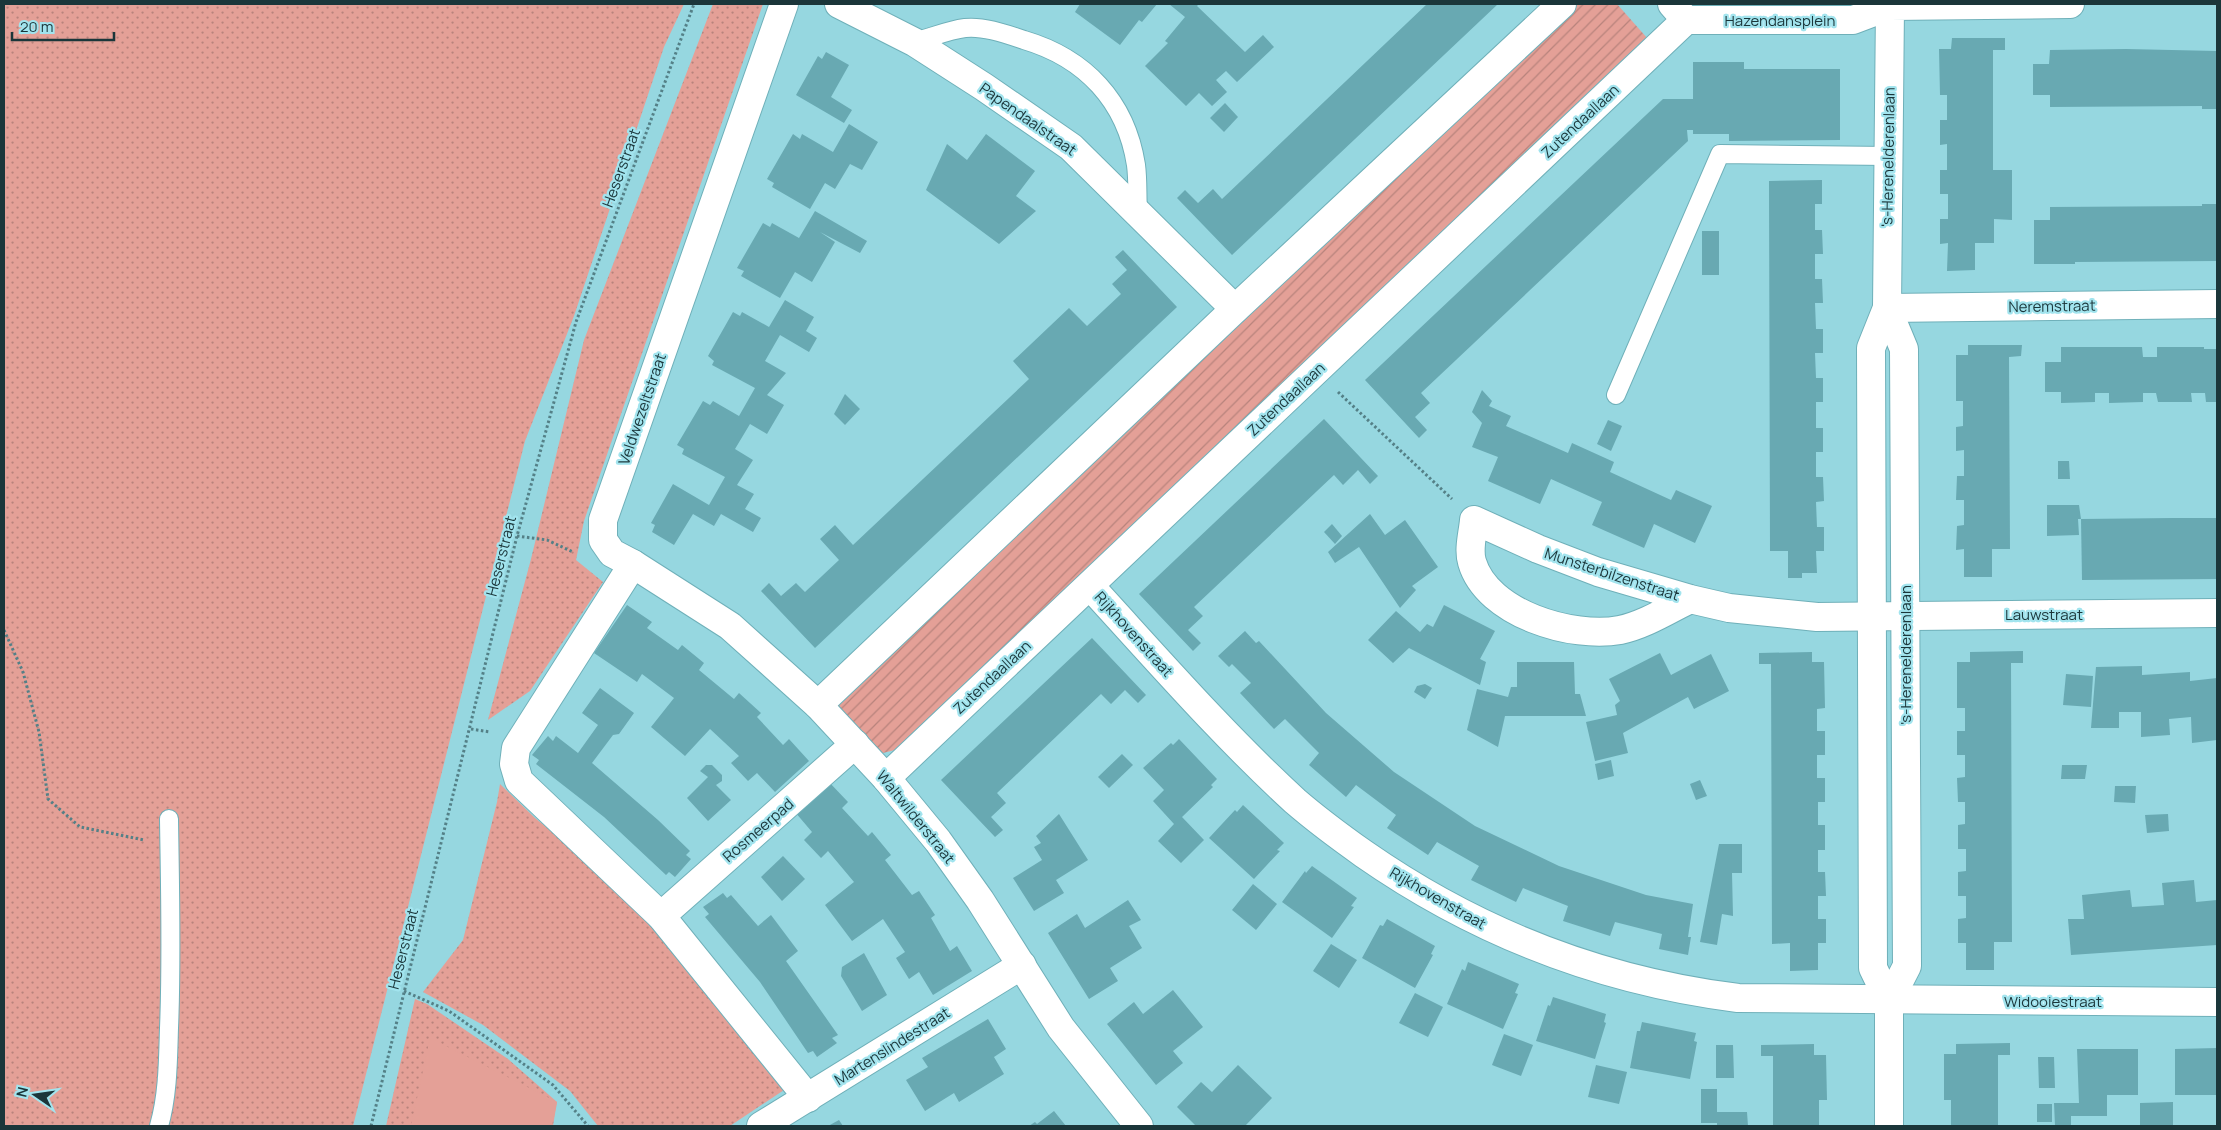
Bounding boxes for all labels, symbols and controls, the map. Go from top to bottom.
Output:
scale bar [12,10,115,42]
street label: Hazendansplein [1725,10,1836,31]
text: 20 m [20,16,53,37]
street label: Papendaalstraat [975,78,1081,160]
street label: Zutendaallaan [1536,79,1624,163]
street label: 's-Herenelderenlaan [1876,87,1900,227]
street label: Heserstraat [597,126,645,210]
street label: Neremstraat [2008,295,2096,317]
street label: Veldwezeltstraat [613,350,671,468]
street label: Zutendaallaan [1242,357,1330,441]
street label: Heserstraat [481,513,521,599]
street label: Munsterbilzenstraat [1542,542,1682,606]
street label: 's-Herenelderenlaan [1895,585,1916,725]
street label: Rijkhovenstraat [1090,587,1178,681]
street label: Lauwstraat [2005,604,2083,625]
street label: Zutendaallaan [948,635,1036,719]
street label: Waltwilderstraat [872,766,960,868]
street label: Rosmeerpad [718,793,798,867]
street label: Rijkhovenstraat [1386,862,1490,934]
street label: Heserstraat [383,906,423,992]
street label: Widooiestraat [2004,991,2102,1012]
street label: Martenslindestraat [830,1002,954,1090]
north arrow [10,1070,60,1120]
text: N [11,1085,32,1099]

